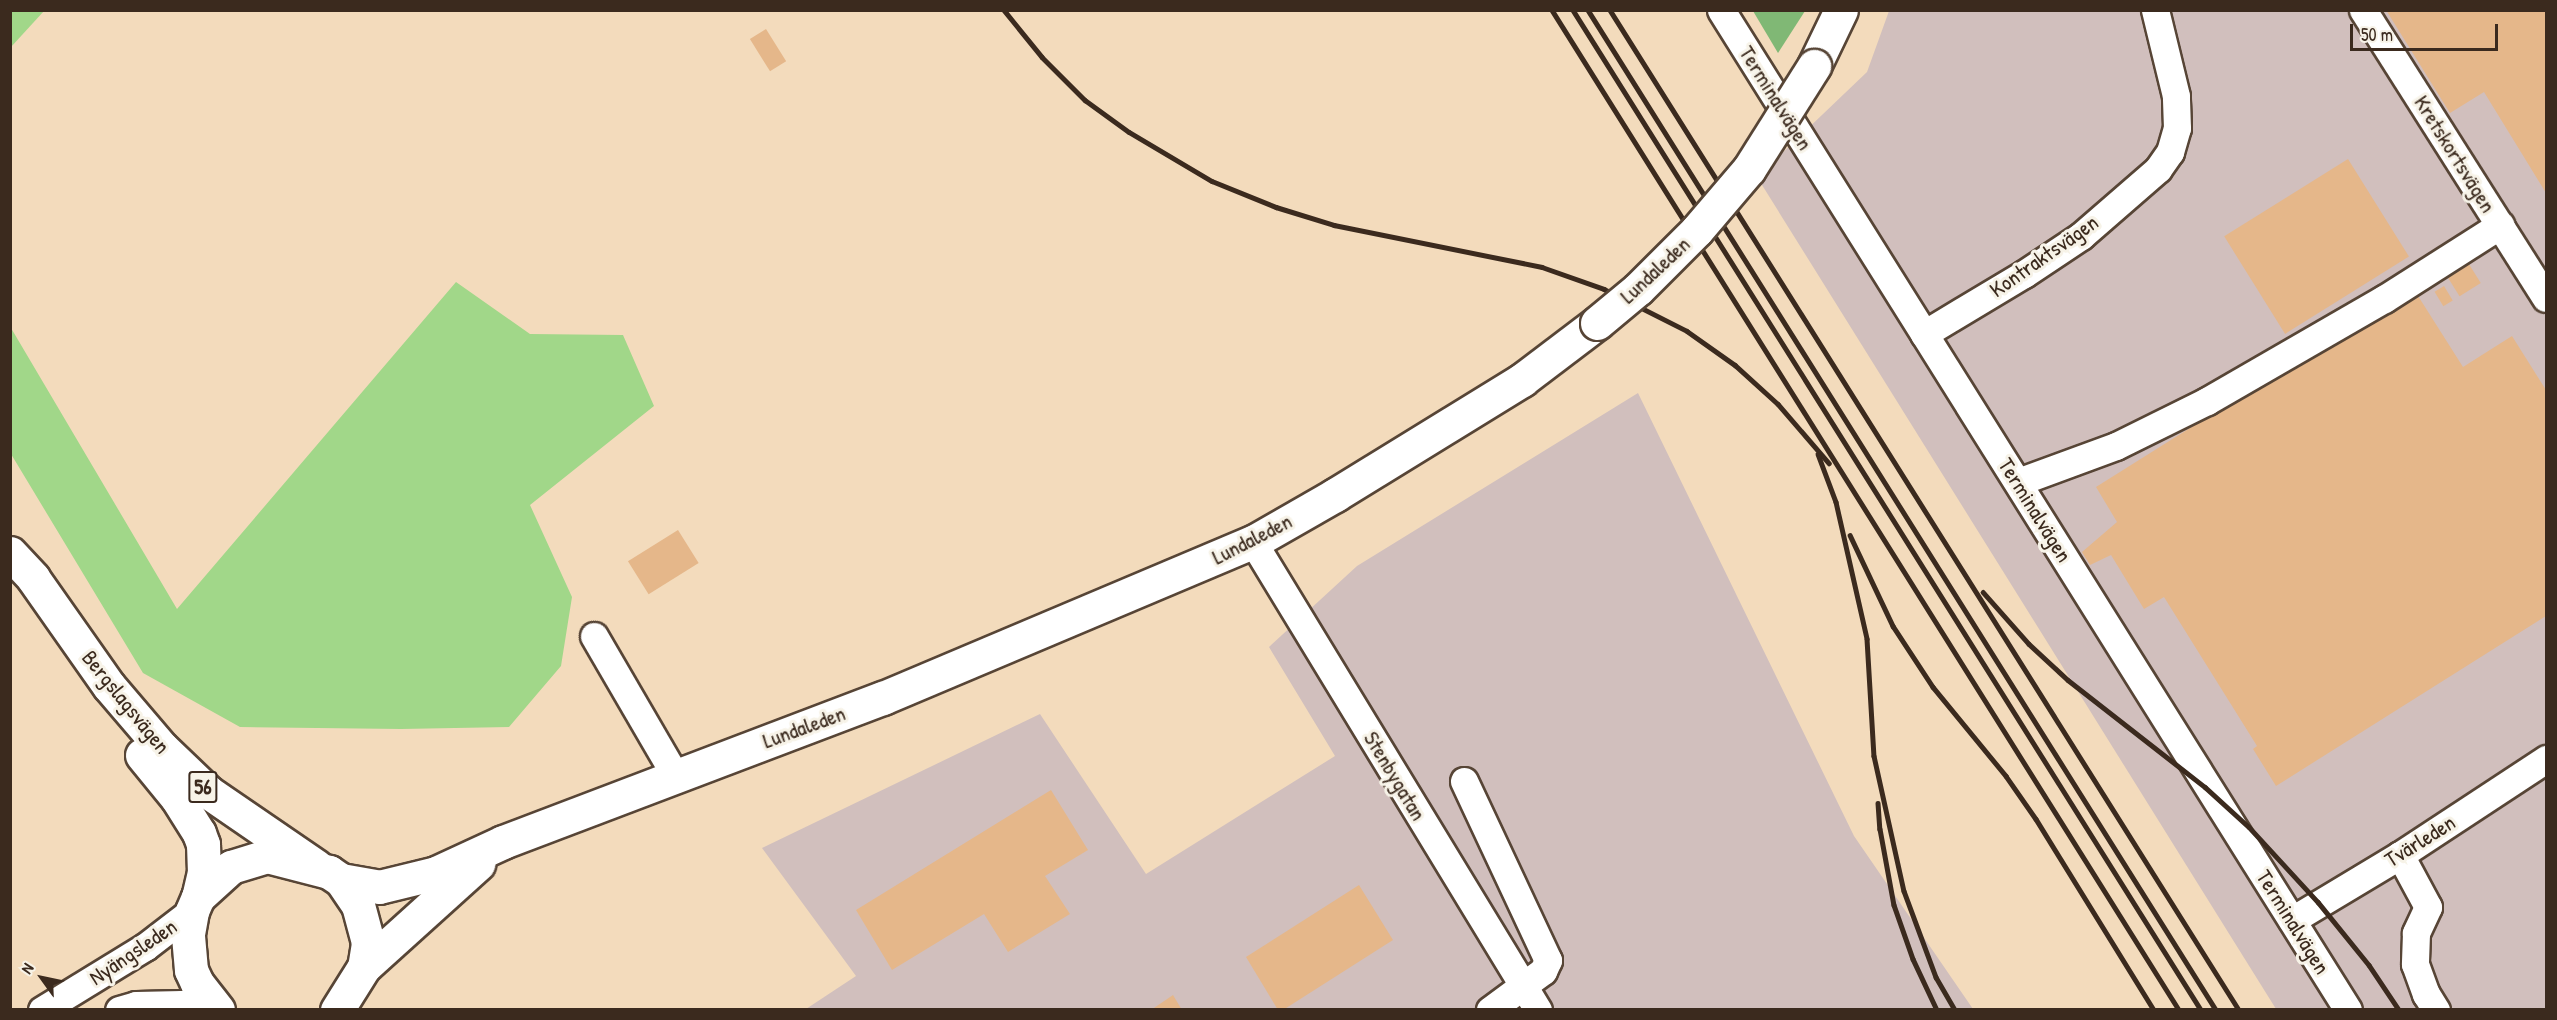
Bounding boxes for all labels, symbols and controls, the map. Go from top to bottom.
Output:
scale bar [2353,12,2502,50]
text: 50 m [2361,22,2393,47]
street label: Terminalvägen [1734,41,1818,155]
street label: Kretskortsvägen [2409,91,2501,217]
street label: Kontraktsvägen [1985,209,2103,303]
street label: Lundaleden [1615,231,1695,309]
street label: Terminalvägen [1993,453,2077,567]
street label: Lundaleden [1208,508,1296,570]
street label: Bergslagsvägen [76,645,176,759]
street label: Lundaleden [759,700,849,754]
street label: Stenbygatan [1358,727,1432,825]
road number: 56 [188,769,218,805]
street label: Tvärleden [2380,809,2460,873]
street label: Terminalvägen [2251,865,2335,979]
street label: Nyängsleden [84,913,182,991]
north arrow [12,948,72,1008]
text: N [15,959,38,978]

